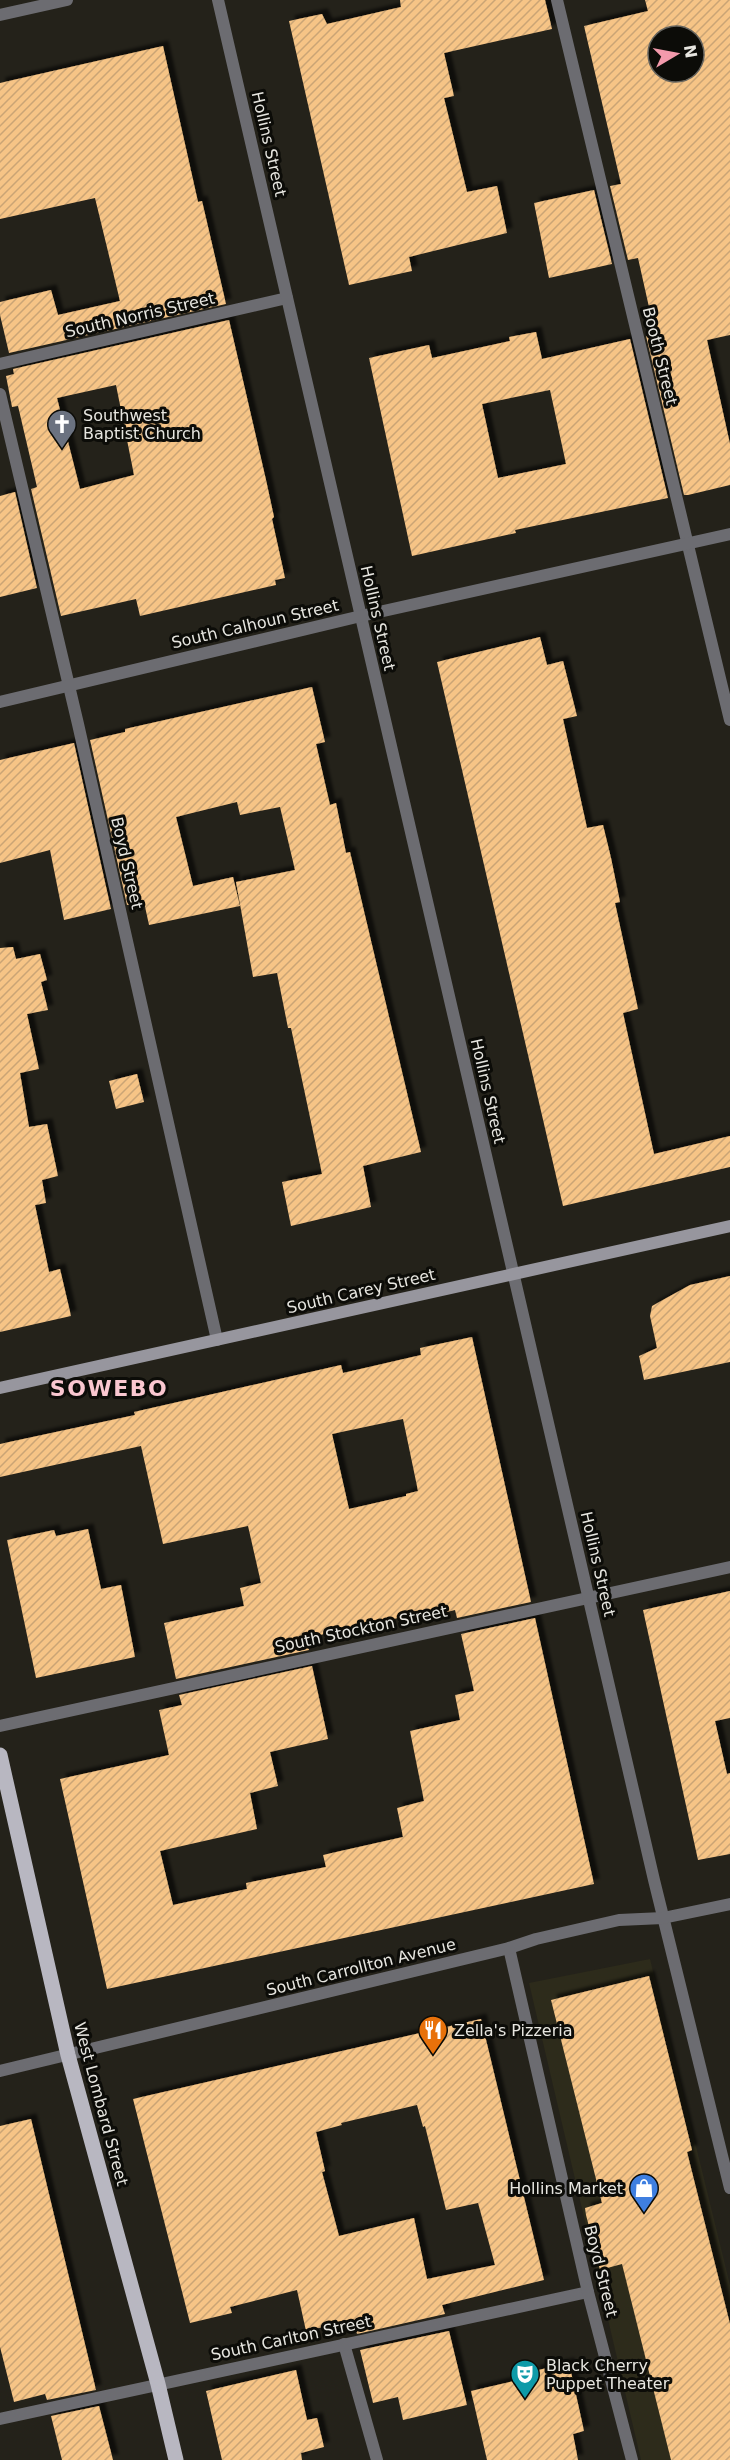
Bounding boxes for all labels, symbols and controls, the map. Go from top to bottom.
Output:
north arrow [646,24,706,84]
text: N [680,43,701,60]
street label: Hollins Street [248,90,290,198]
street label: South Norris Street [63,289,217,341]
street label: Booth Street [639,305,681,407]
place label: Southwest Baptist Church [83,406,201,443]
church icon: Southwest Baptist Church [46,408,78,450]
street label: Hollins Street [357,564,399,672]
street label: South Calhoun Street [170,596,340,652]
street label: Boyd Street [107,815,147,911]
street label: Hollins Street [467,1037,509,1145]
street label: South Carey Street [285,1265,437,1317]
district label: SOWEBO [50,1376,168,1401]
street label: Hollins Street [577,1510,619,1618]
street label: South Stockton Street [273,1601,449,1657]
street label: South Carrollton Avenue [264,1934,458,2000]
restaurant icon: Zella's Pizzeria [417,2014,449,2056]
street label: West Lombard Street [70,2020,132,2188]
place label: Zella's Pizzeria [454,2021,573,2040]
shop icon: Hollins Market [628,2172,660,2214]
place label: Hollins Market [509,2179,623,2198]
street label: Boyd Street [580,2223,622,2319]
street label: South Carlton Street [209,2312,373,2364]
place label: Black Cherry Puppet Theater [546,2356,670,2393]
theatre icon: Black Cherry Puppet Theater [509,2358,541,2400]

